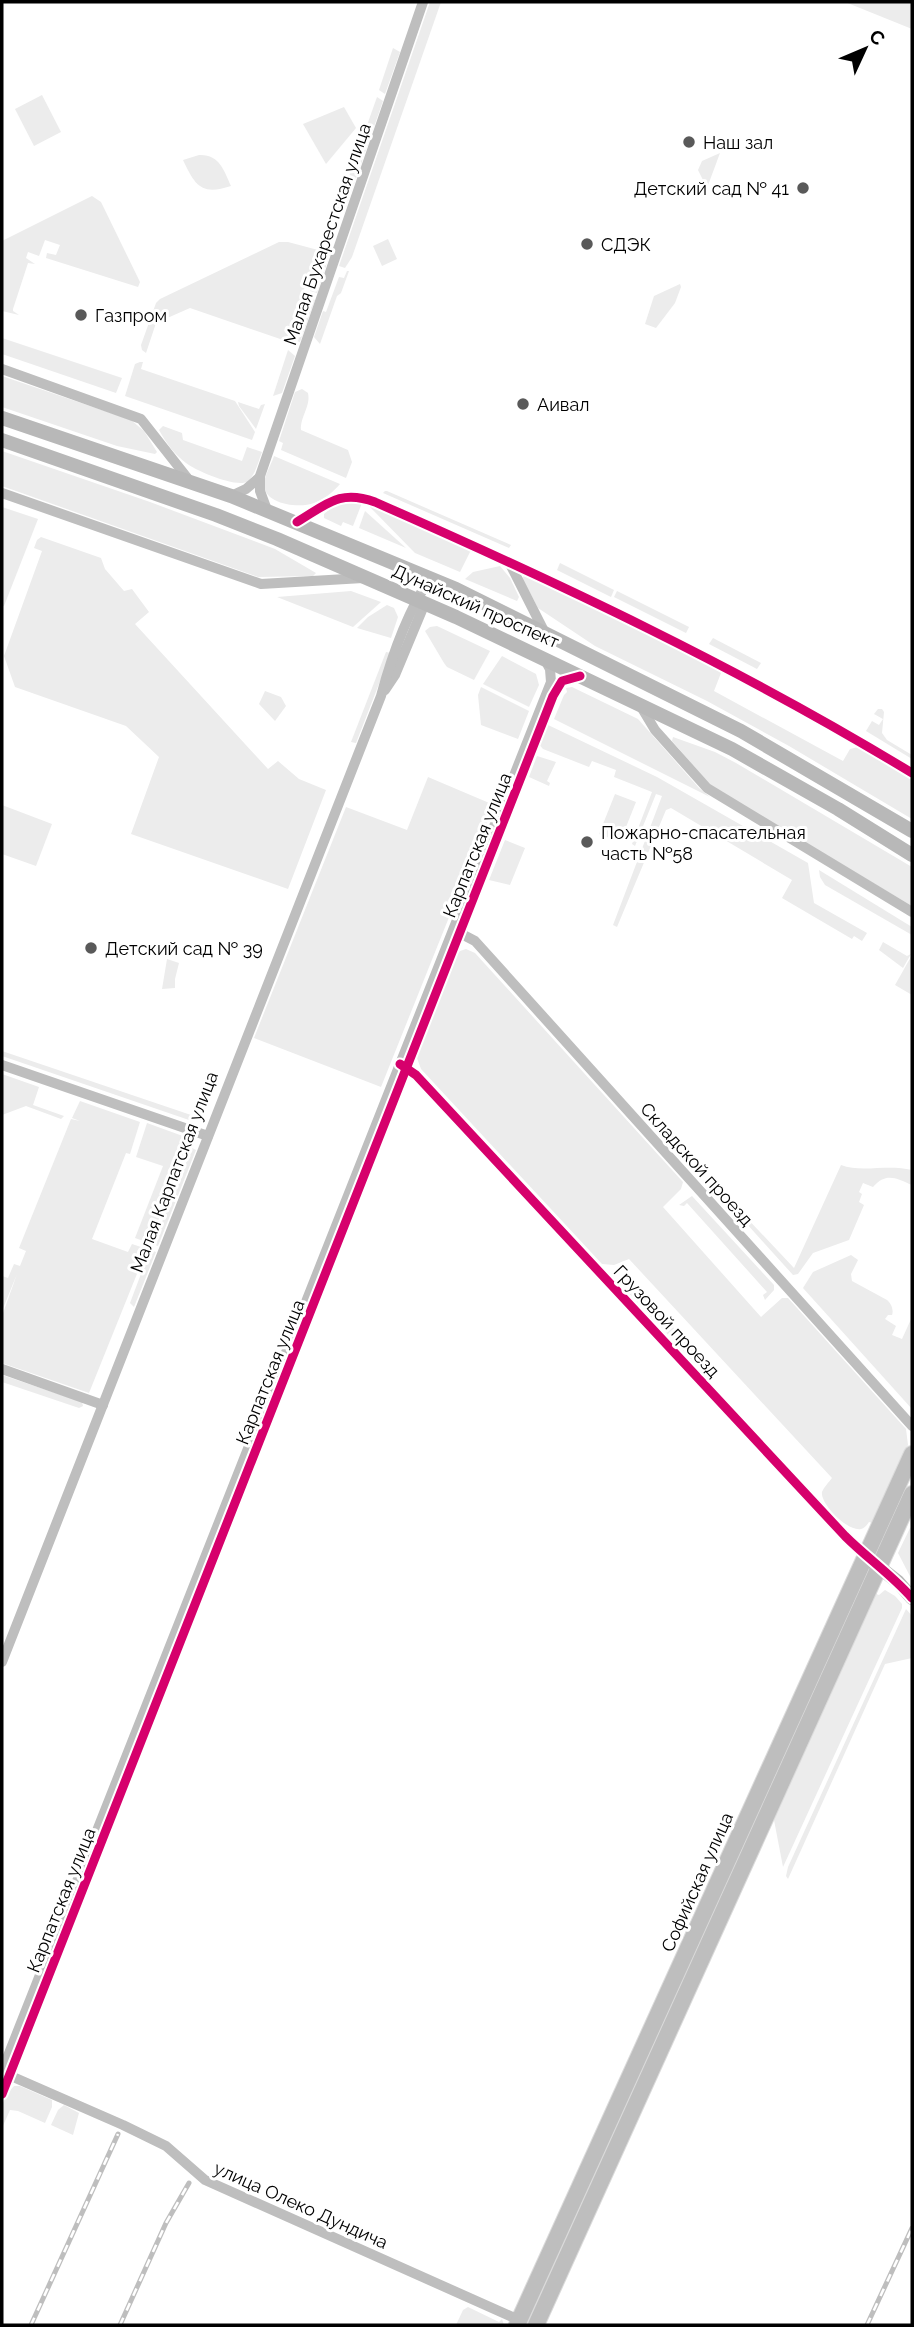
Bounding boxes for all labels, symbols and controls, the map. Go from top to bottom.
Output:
north arrow [830,14,900,84]
text: С [865,25,890,50]
street label: Малая Бухарестская улица [279,120,375,348]
place label: Наш зал [703,132,773,153]
marker: Наш зал [681,134,697,150]
place label: Детский сад № 41 [634,178,789,199]
marker: Детский сад № 41 [795,180,811,196]
place label: СДЭК [601,234,651,255]
marker: СДЭК [579,236,595,252]
place label: Газпром [95,305,167,326]
marker: Газпром [73,307,89,323]
place label: Аивал [537,394,590,415]
marker: Аивал [515,396,531,412]
street label: Дунайский проспект [389,560,563,652]
street label: Карпатская улица [438,770,516,920]
place label: Пожарно-спасательная часть №58 [601,822,806,864]
marker: Пожарно-спасательная часть №58 [579,834,595,850]
place label: Детский сад № 39 [105,938,263,959]
marker: Детский сад № 39 [83,940,99,956]
street label: Малая Карпатская улица [126,1069,222,1275]
street label: Складской проезд [636,1098,758,1230]
street label: Грузовой проезд [610,1261,724,1381]
street label: Карпатская улица [231,1297,309,1447]
street label: Софийская улица [657,1809,737,1955]
street label: Карпатская улица [22,1825,100,1975]
street label: улица Олеко Дундича [211,2157,391,2253]

